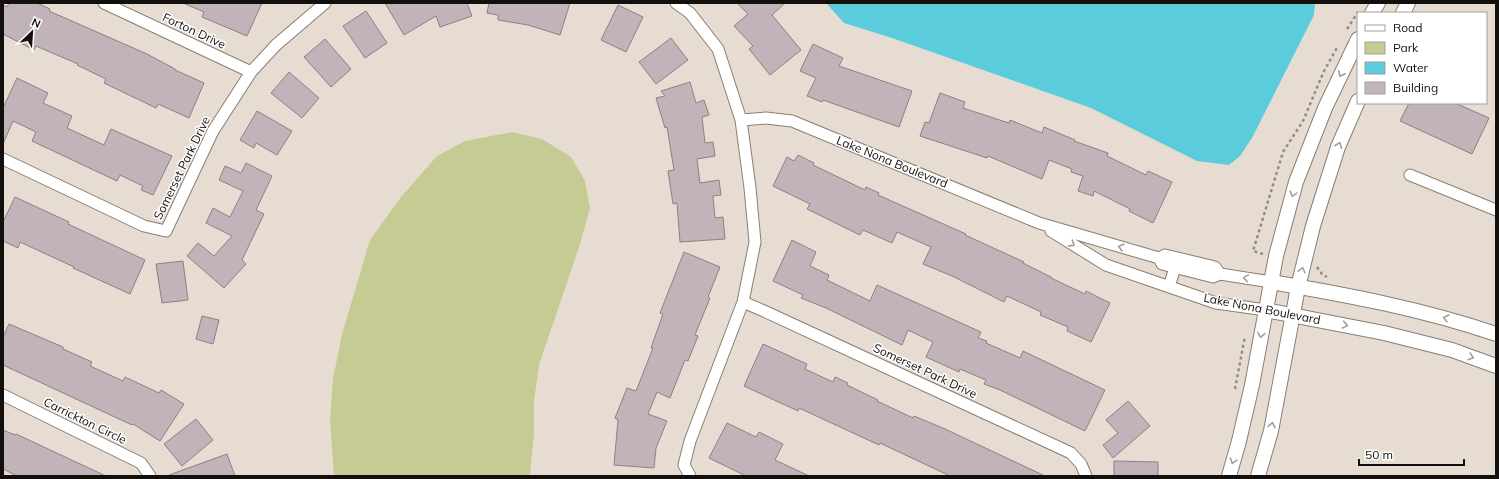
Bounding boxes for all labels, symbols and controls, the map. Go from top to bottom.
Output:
street label: Forton Drive [160,9,228,52]
north arrow [12,12,52,52]
legend [1357,12,1487,104]
text: N [30,15,43,31]
text: Road [1393,20,1422,35]
text: Park [1393,40,1419,55]
text: Water [1393,60,1429,75]
one-way arrow [1338,69,1346,77]
text: Building [1393,80,1438,95]
street label: Somerset Park Drive [150,114,213,222]
street label: Lake Nona Boulevard [834,132,950,191]
one-way arrow [1334,142,1342,149]
one-way arrow [1289,191,1298,198]
one-way arrow [1068,239,1075,247]
one-way arrow [1118,243,1125,252]
one-way arrow [1297,266,1305,273]
one-way arrow [1243,274,1249,283]
street label: Lake Nona Boulevard [1202,290,1322,327]
one-way arrow [1442,314,1449,323]
one-way arrow [1342,321,1348,329]
one-way arrow [1257,331,1266,338]
street label: Somerset Park Drive [871,340,980,401]
one-way arrow [1468,352,1475,360]
street label: Carrickton Circle [41,394,129,447]
one-way arrow [1268,422,1276,428]
scale bar [1359,441,1464,467]
text: 50 m [1365,447,1393,462]
one-way arrow [1229,458,1238,465]

